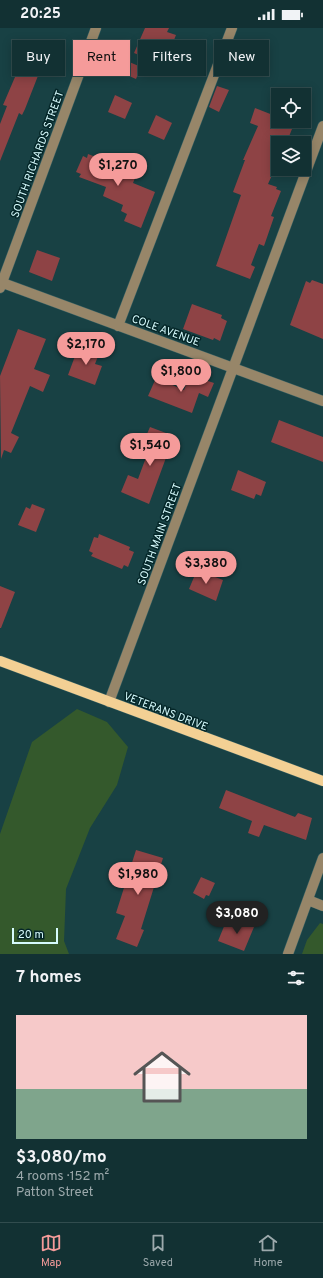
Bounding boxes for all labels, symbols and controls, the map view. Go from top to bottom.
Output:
text: 20:25 [20,5,61,24]
chip: Buy [12,40,65,76]
chip: Rent [73,40,130,76]
chip: Filters [138,40,206,76]
chip: New [214,40,269,76]
map controls [271,88,311,176]
button: locate [271,88,311,128]
street label: SOUTH RICHARDS STREET [8,89,68,220]
button: layers [271,136,311,176]
pin: $1,270 [85,153,151,187]
text: $1,270 [98,158,138,174]
street label: COLE AVENUE [130,312,202,350]
pin: $2,170 [53,332,119,366]
text: $2,170 [66,337,106,353]
pin: $1,800 [148,359,214,393]
text: $1,800 [160,364,202,380]
pin: $1,540 [117,433,183,467]
text: $1,540 [129,438,171,454]
street label: SOUTH MAIN STREET [135,481,185,587]
pin: $3,380 [173,551,239,585]
text: $3,380 [185,556,227,572]
street label: VETERANS DRIVE [122,689,210,734]
pin: $1,980 [105,862,171,896]
text: $1,980 [118,867,158,883]
pin: $3,080 [204,901,270,935]
text: $3,080 [215,906,259,922]
scale bar [12,926,58,945]
text: 20 m [18,928,44,942]
text: 7 homes [16,967,82,989]
icon: filters [285,967,307,989]
icon: home [126,1041,198,1113]
text: $3,080/mo [16,1147,107,1169]
text: 4 rooms · 152 m² [16,1169,109,1185]
text: Patton Street [16,1185,93,1201]
tab: Map [40,1232,62,1270]
tab: Saved [143,1232,173,1270]
tab: Home [254,1232,283,1270]

